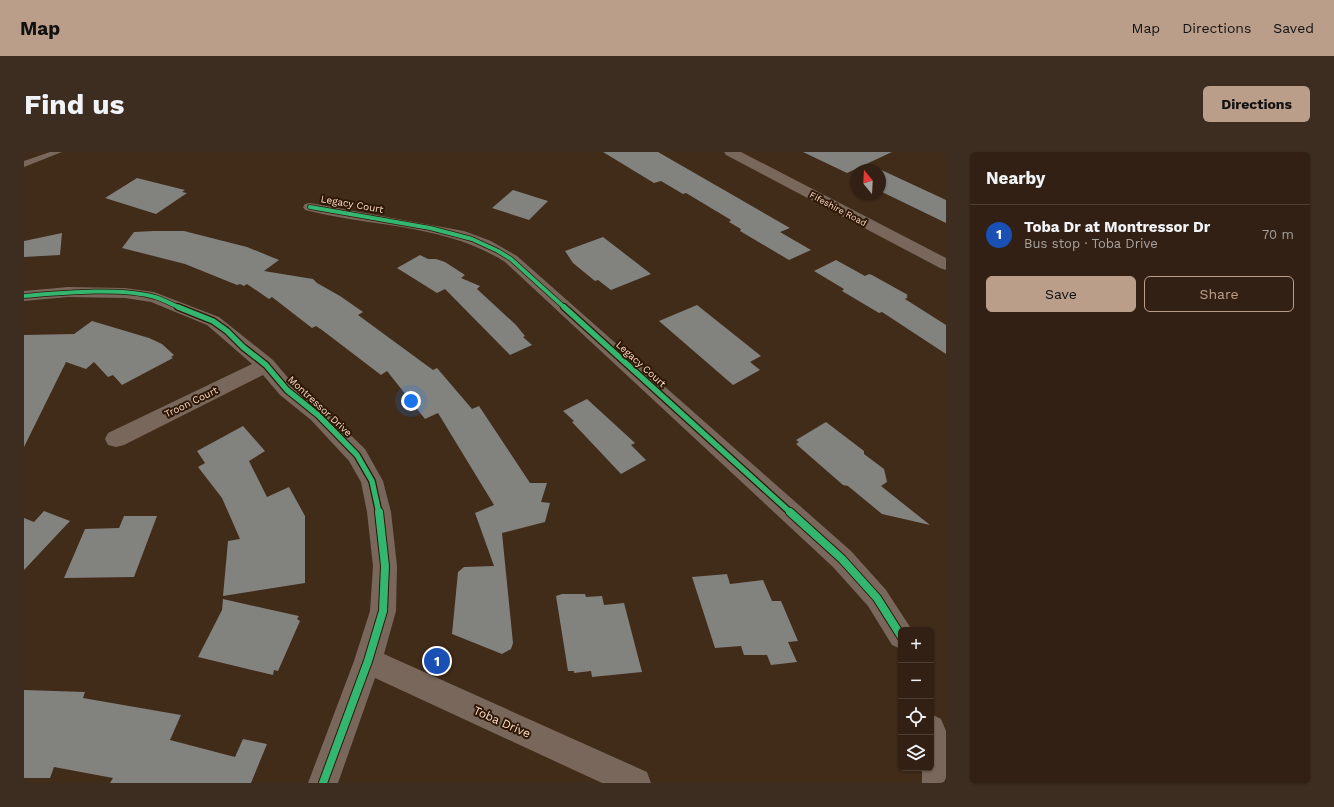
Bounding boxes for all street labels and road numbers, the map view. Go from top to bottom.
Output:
street label: Fifeshire Road [808,190,868,228]
street label: Legacy Court [320,193,385,215]
street label: Legacy Court [614,339,669,390]
street label: Montressor Drive [286,374,354,439]
street label: Troon Court [163,384,220,420]
street label: Toba Drive [471,703,533,741]

